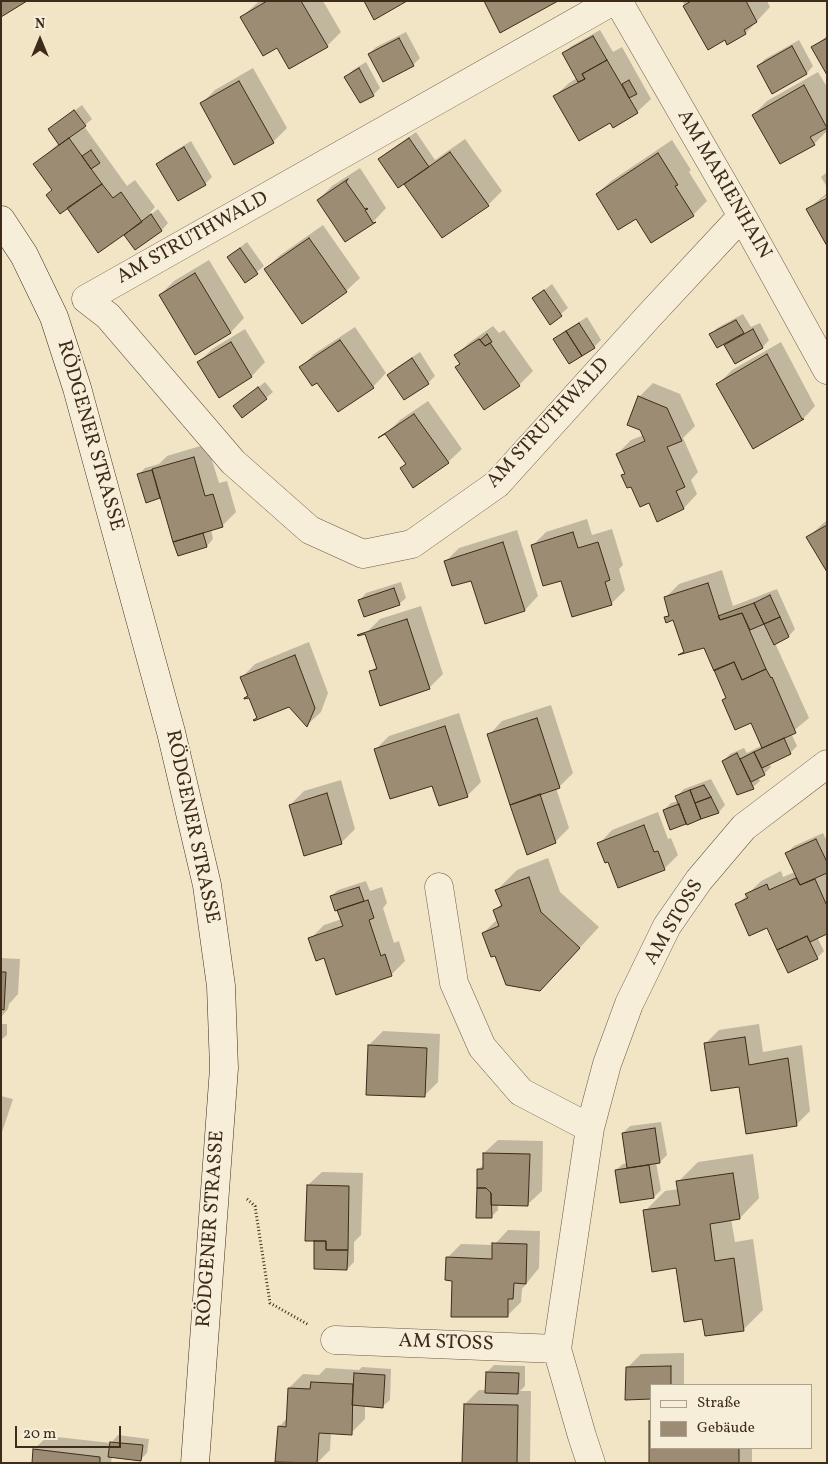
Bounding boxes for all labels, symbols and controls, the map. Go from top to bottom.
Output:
north arrow [15,15,65,65]
text: N [35,15,45,34]
street label: AM MARIENHAIN [671,106,775,264]
street label: AM STRUTHWALD [113,187,273,291]
street label: RÖDGENER STRASSE [50,338,128,534]
street label: AM STRUTHWALD [482,354,616,494]
street label: RÖDGENER STRASSE [159,728,223,926]
street label: AM STOSS [640,876,710,970]
street label: RÖDGENER STRASSE [193,1130,231,1328]
street label: AM STOSS [398,1330,494,1358]
legend [650,1384,813,1449]
text: Straße [697,1393,740,1414]
scale bar [18,1416,124,1448]
text: Gebäude [697,1418,755,1439]
text: 20 m [23,1424,56,1445]

